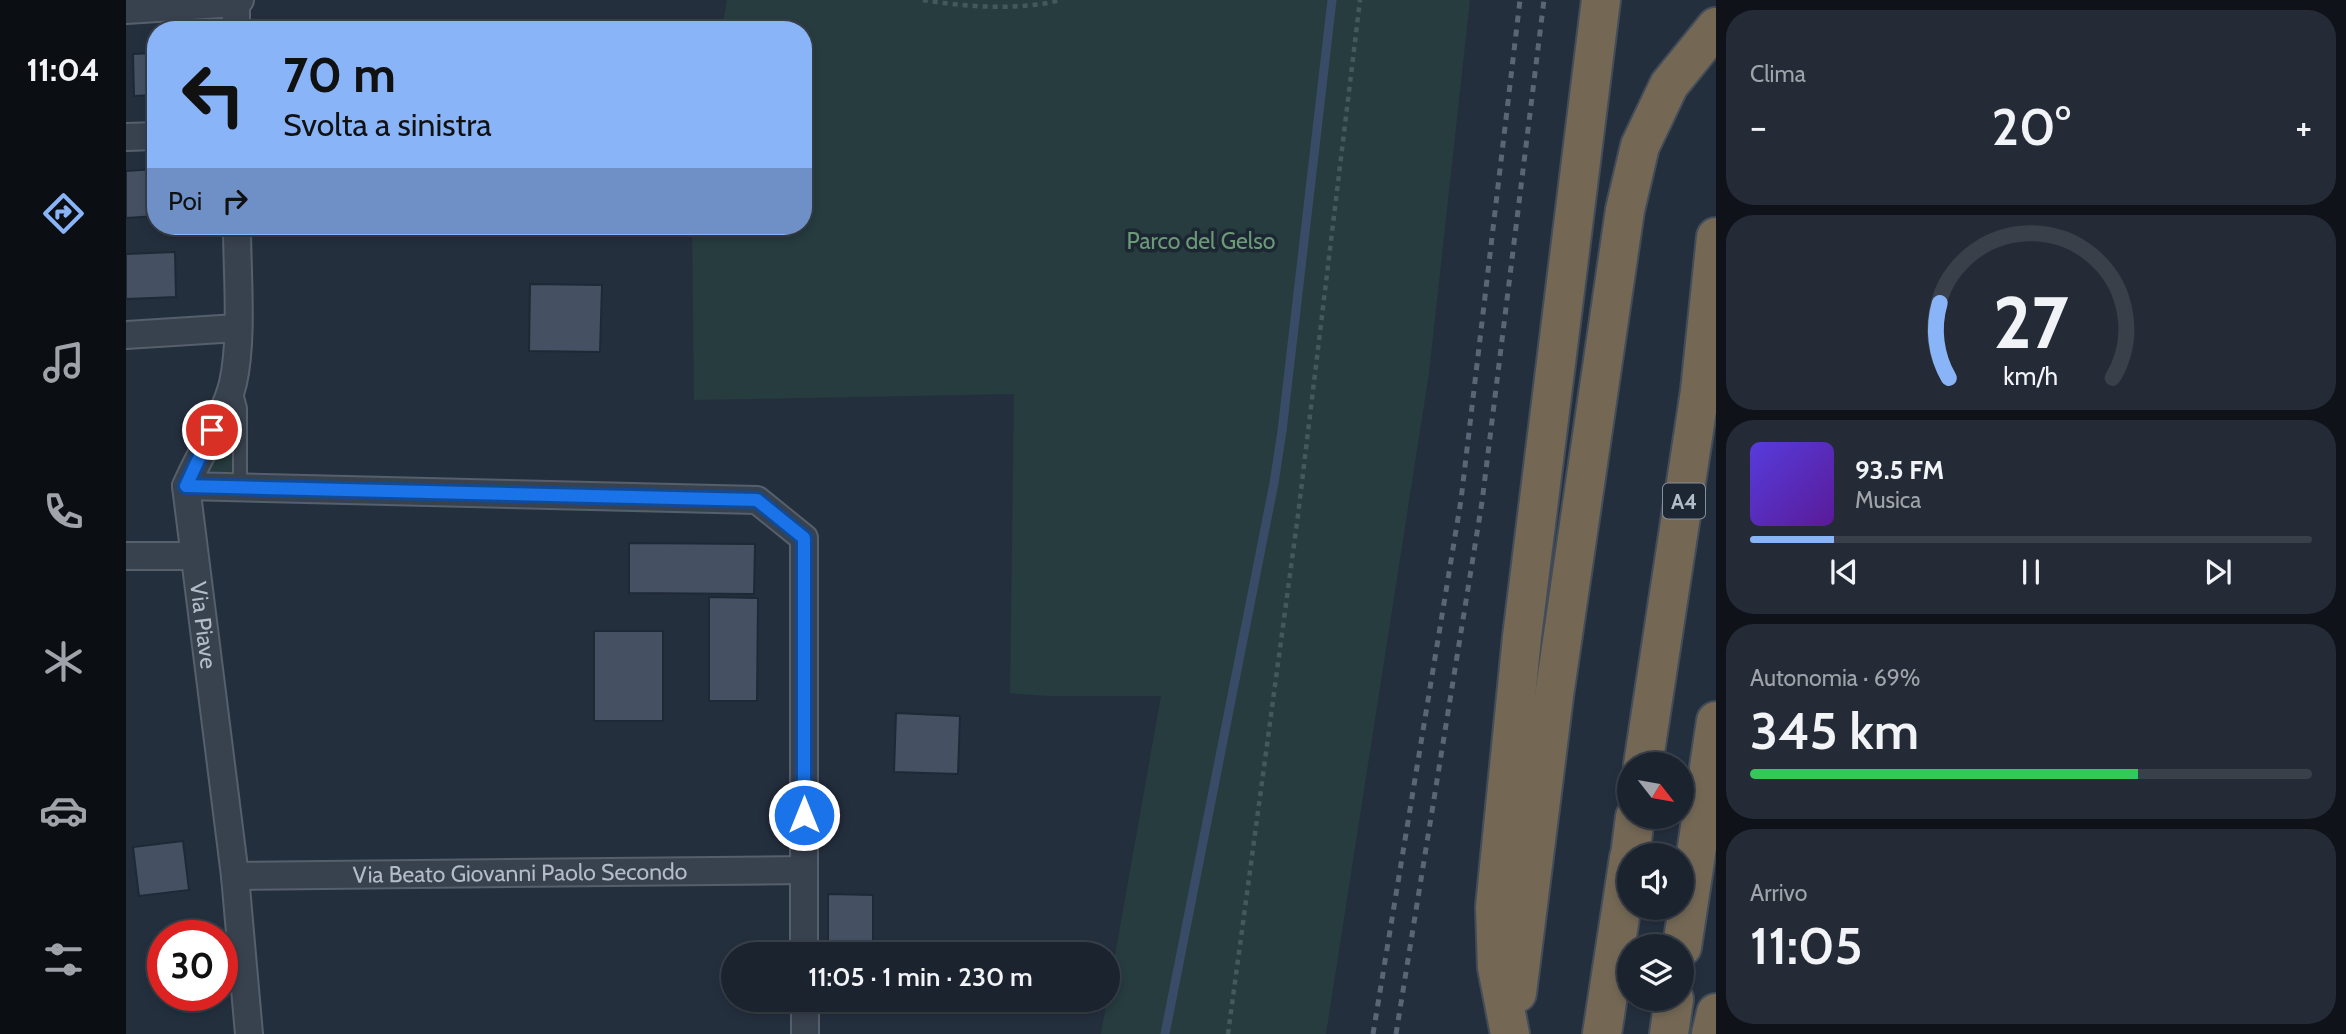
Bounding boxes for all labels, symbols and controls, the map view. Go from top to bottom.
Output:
text: 70 m [283,45,396,104]
icon: left [168,49,259,140]
text: 11:04 [26,50,100,89]
text: Clima [1750,60,1806,88]
text: 20° [1991,95,2071,158]
text: − [1750,103,1767,150]
text: + [2295,103,2312,150]
text: Svolta a sinistra [283,105,492,144]
icon: right [216,182,254,220]
text: Poi [168,185,202,217]
icon: directions [39,189,88,238]
park label: Parco del Gelso [1127,227,1275,255]
text: 27 [1993,279,2069,367]
icon: music [39,338,88,387]
text: km/h [2004,361,2058,391]
pin [182,400,242,460]
icon: arrive [193,411,231,449]
text: 93.5 FM [1855,454,1944,486]
road number: A4 [1663,484,1705,518]
text: Musica [1855,486,1921,514]
icon: phone [39,487,88,536]
icon: previous [1825,553,1863,591]
icon: pause [2012,553,2050,591]
icon: next [2199,553,2237,591]
street label: Via Piave [184,580,223,671]
icon: climate [39,637,88,686]
text: Autonomia · 69% [1750,664,1920,692]
text: 345 km [1750,699,1919,762]
north arrow [1617,752,1694,830]
map controls [1617,752,1694,1011]
position arrow [767,778,841,852]
icon: car [39,786,88,835]
button: sound [1617,843,1694,920]
street label: Via Beato Giovanni Paolo Secondo [352,857,688,889]
text: Arrivo [1750,879,1807,907]
text: 11:05 [1750,914,1863,977]
speed limit sign: 30 [147,920,238,1011]
button: layers [1617,934,1694,1011]
icon: filters [39,935,88,984]
text: 11:05 · 1 min · 230 m [808,961,1033,993]

